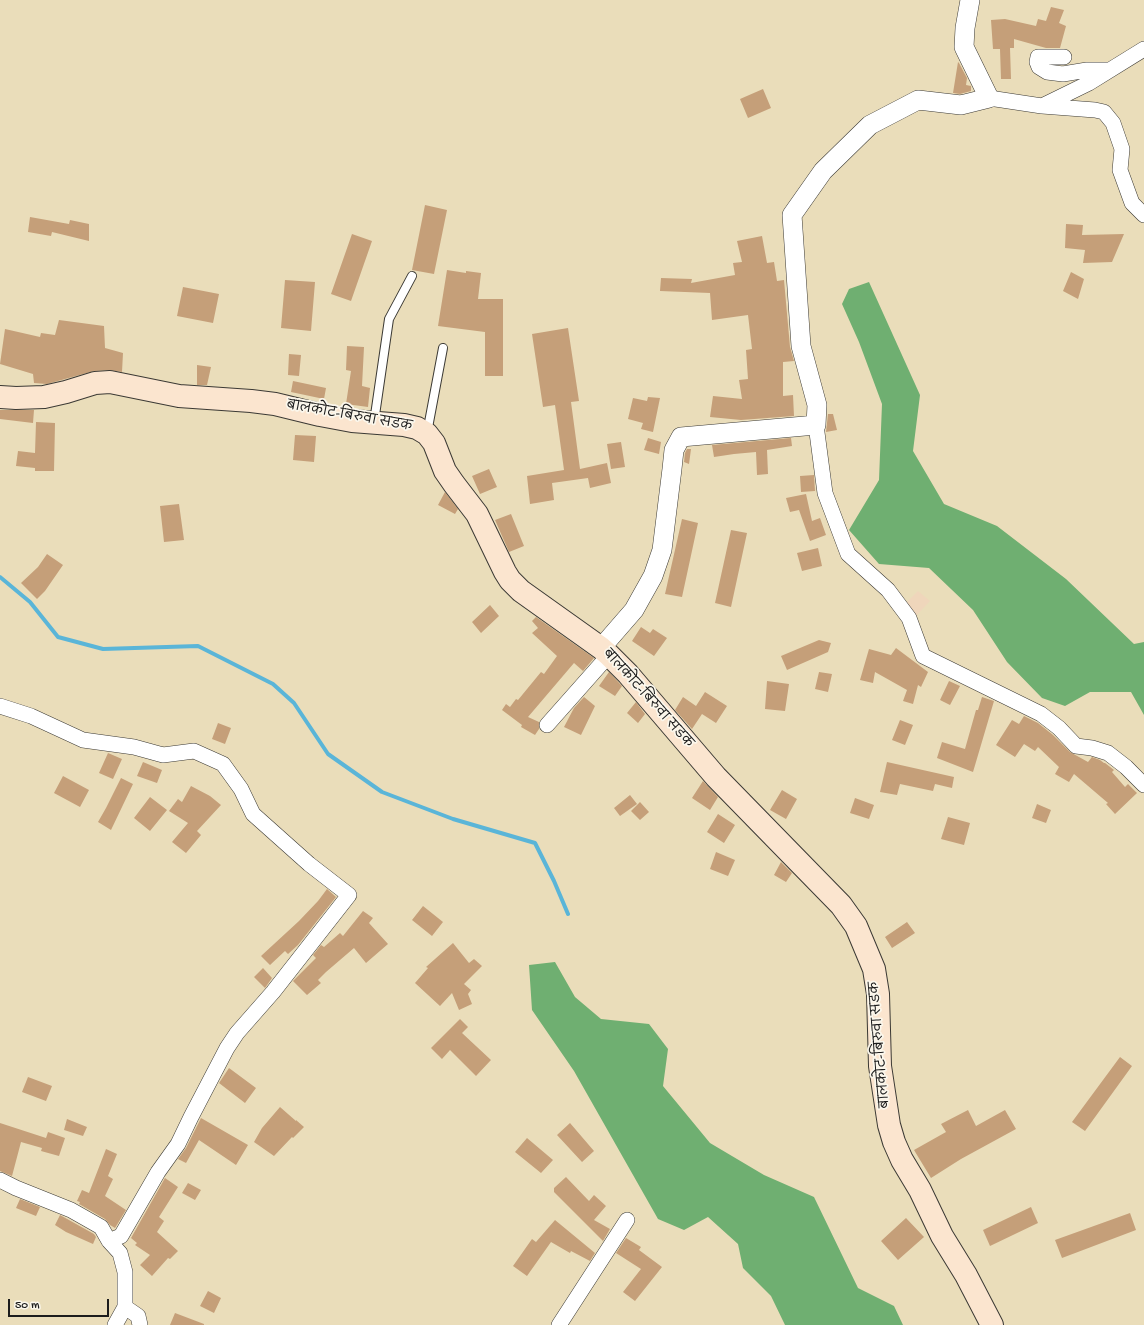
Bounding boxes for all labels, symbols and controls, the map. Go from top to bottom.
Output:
street label: बालकोट-बिरुवा सडक [285,398,413,436]
street label: बालकोट-बिरुवा सडक [599,646,695,752]
street label: बालकोट-बिरुवा सडक [868,981,894,1109]
scale bar [10,1291,111,1317]
text: 50 m [15,1299,40,1313]

